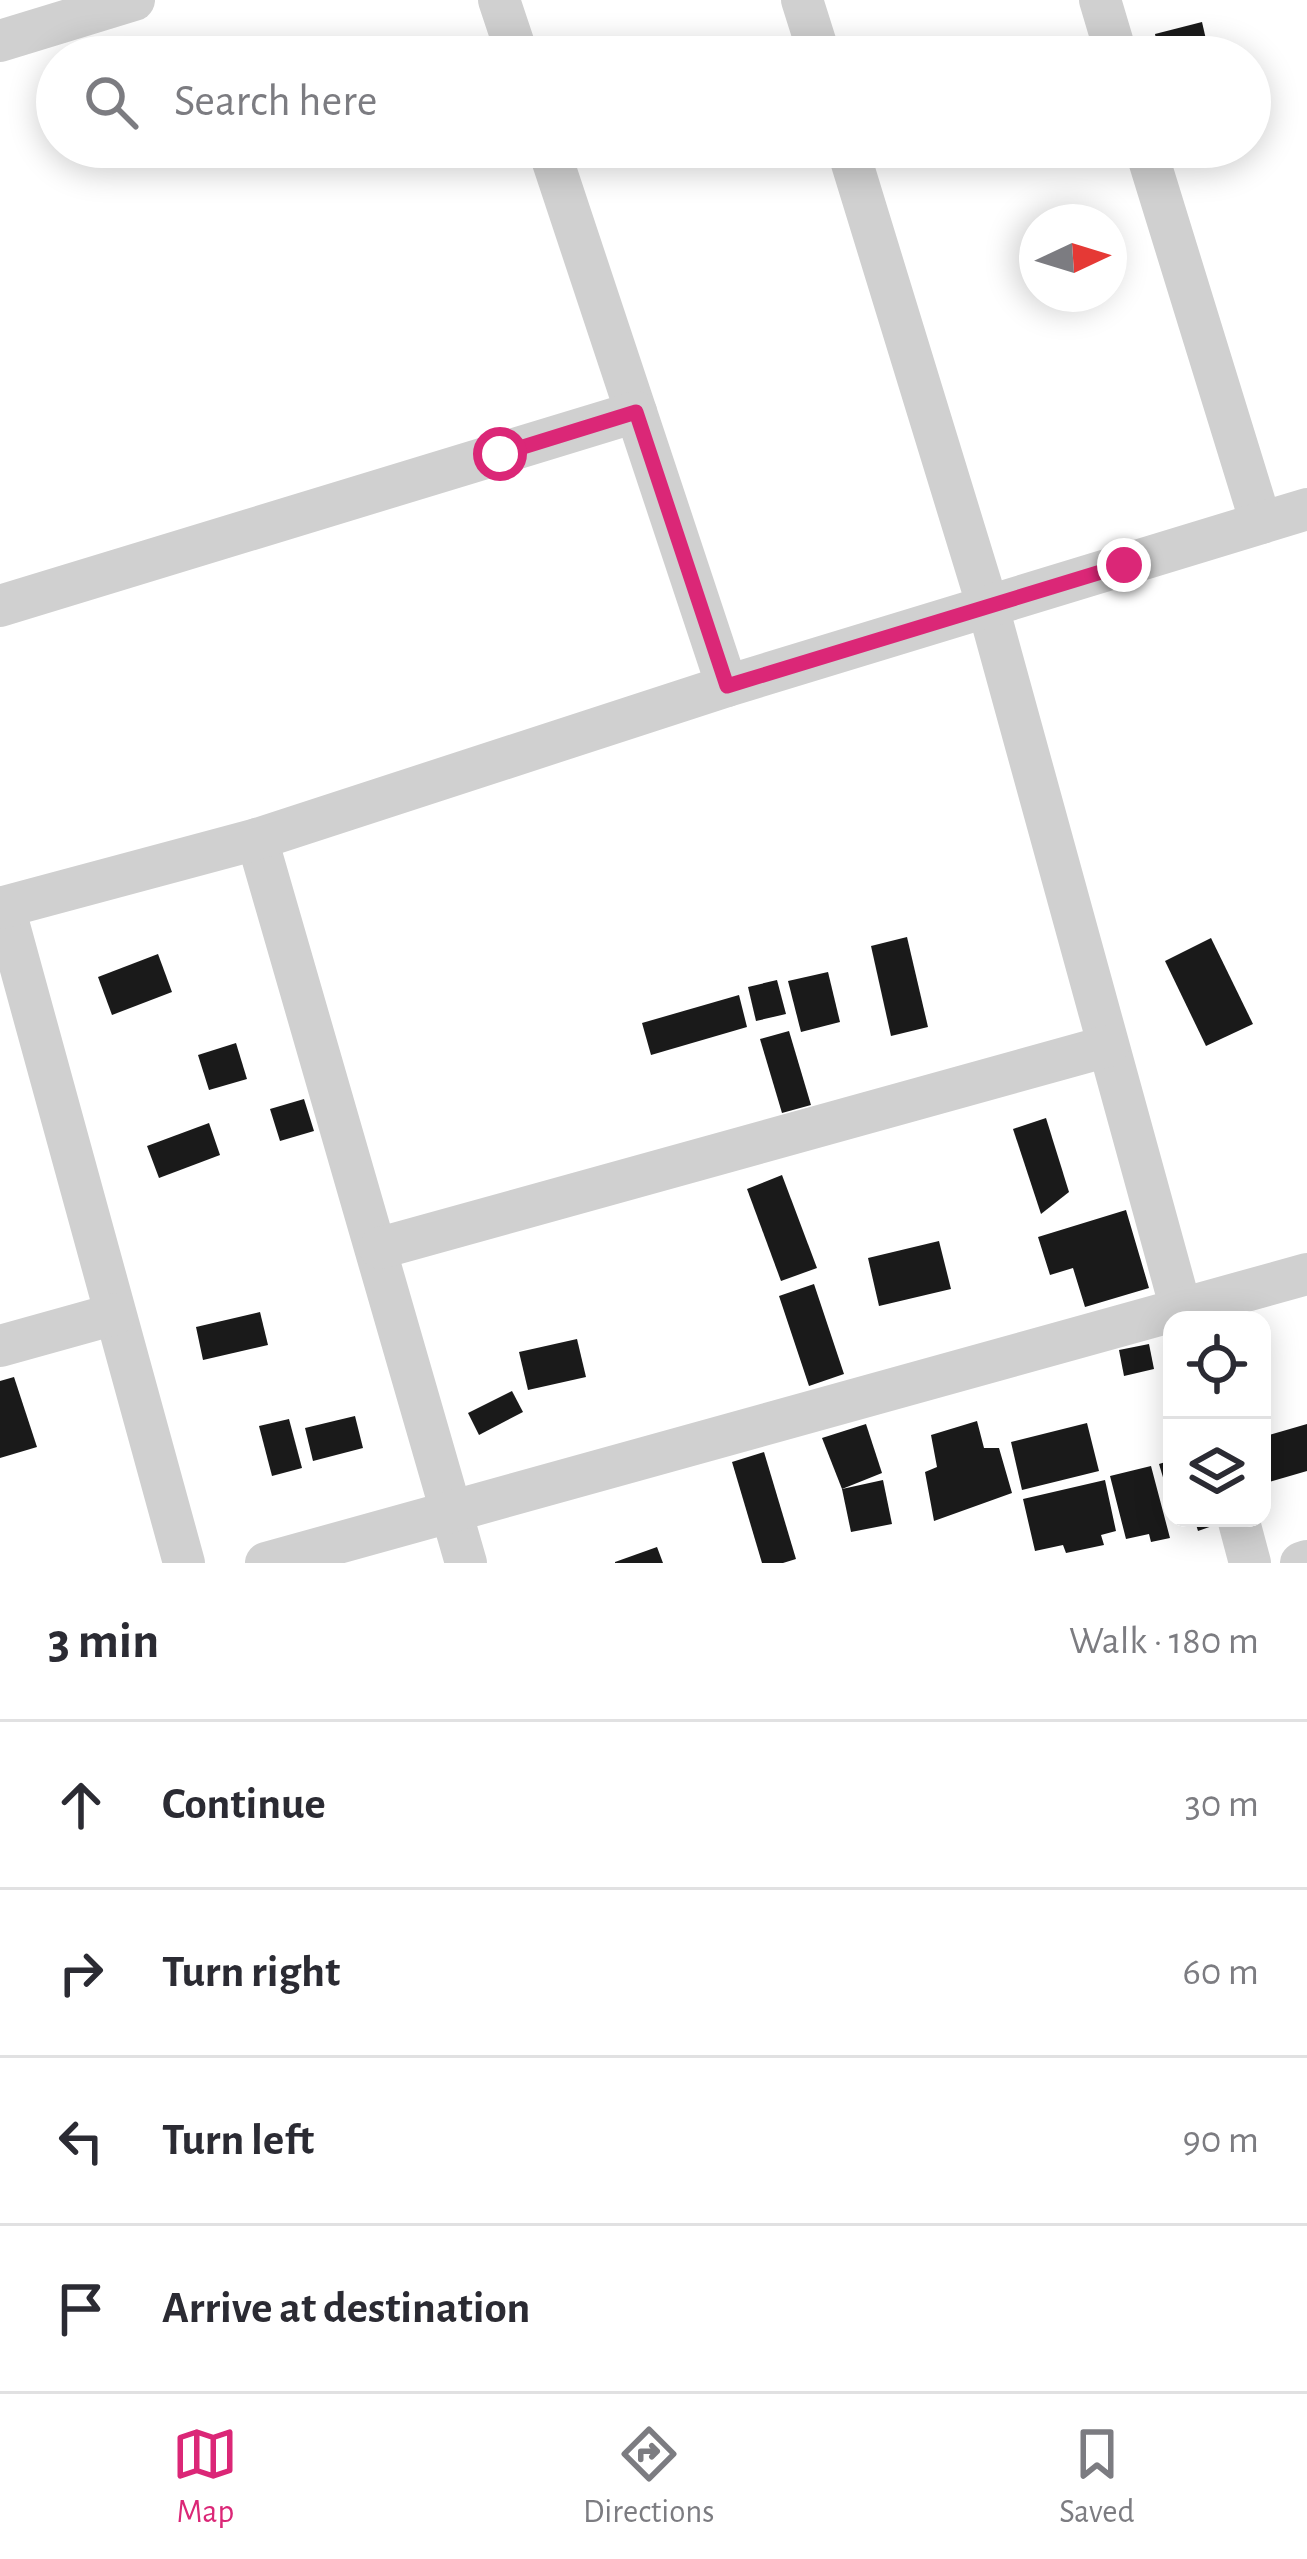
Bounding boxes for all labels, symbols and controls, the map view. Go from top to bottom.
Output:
search box [36,36,1271,168]
icon: search [78,69,144,135]
text: Search here [174,79,377,124]
north arrow [1019,204,1127,312]
route start [473,427,527,481]
route end [1097,538,1151,592]
map controls [1163,1311,1271,1527]
button: locate [1163,1311,1271,1419]
button: layers [1163,1419,1271,1527]
text: 3 min [48,1616,159,1667]
text: Walk · 180 m [1069,1622,1259,1661]
icon: ahead [48,1772,114,1838]
text: Continue [162,1782,326,1827]
text: 30 m [1185,1785,1259,1824]
icon: right [48,1940,114,2006]
text: Turn right [162,1950,340,1995]
text: 60 m [1182,1953,1259,1992]
icon: left [48,2108,114,2174]
text: Turn left [162,2118,314,2163]
text: 90 m [1182,2121,1259,2160]
icon: arrive [48,2276,114,2342]
text: Arrive at destination [162,2286,530,2331]
tab: Map [172,2421,238,2533]
tab: Directions [583,2421,714,2533]
tab: Saved [1059,2421,1135,2533]

